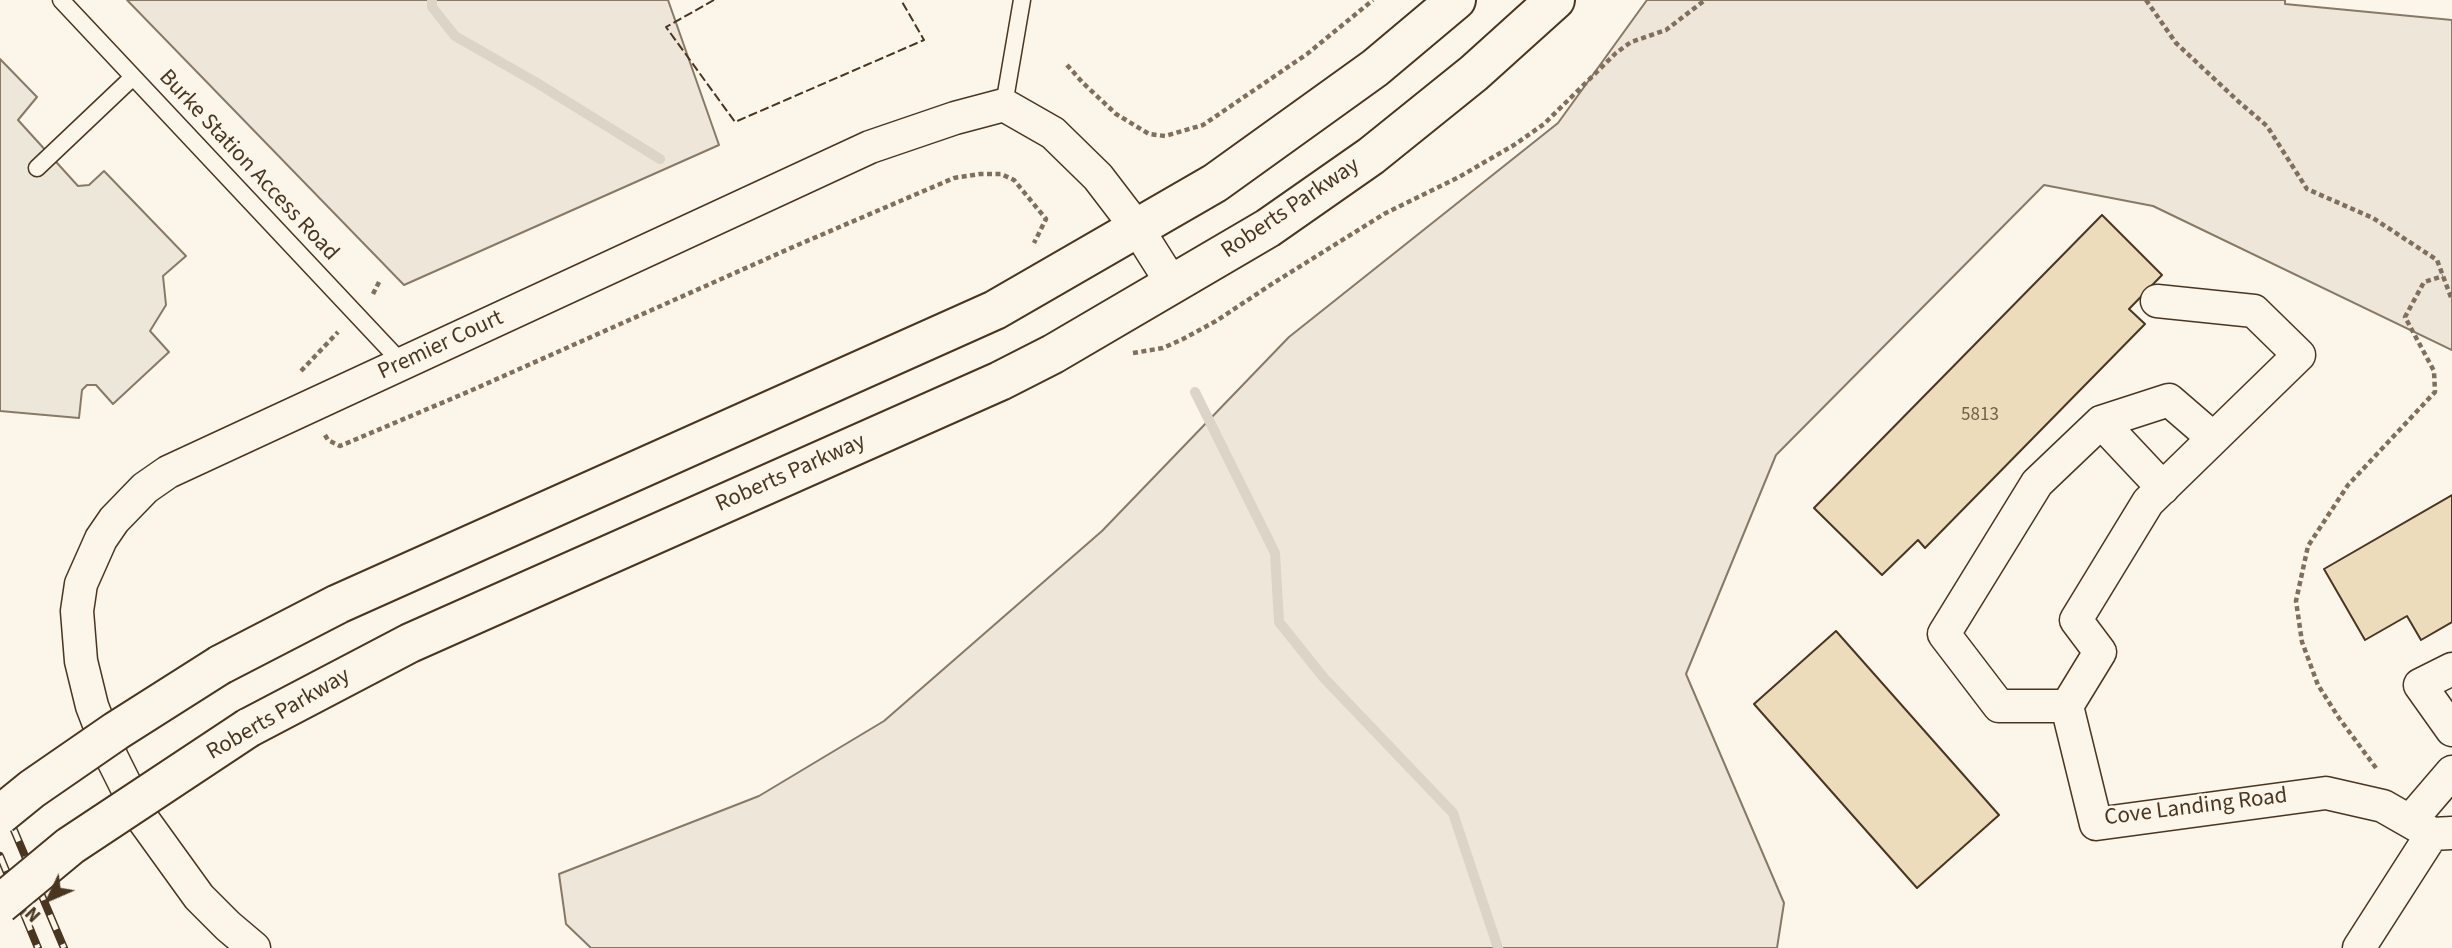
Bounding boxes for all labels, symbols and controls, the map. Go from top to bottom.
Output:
street label: Burke Station Access Road [152,65,344,267]
street label: Roberts Parkway [1217,153,1365,265]
street label: Premier Court [374,305,508,387]
house number: 5813 [1961,405,1999,427]
street label: Roberts Parkway [712,429,870,519]
street label: Roberts Parkway [202,663,356,767]
street label: Cove Landing Road [2103,783,2289,833]
north arrow [14,864,84,934]
text: N [19,900,48,928]

